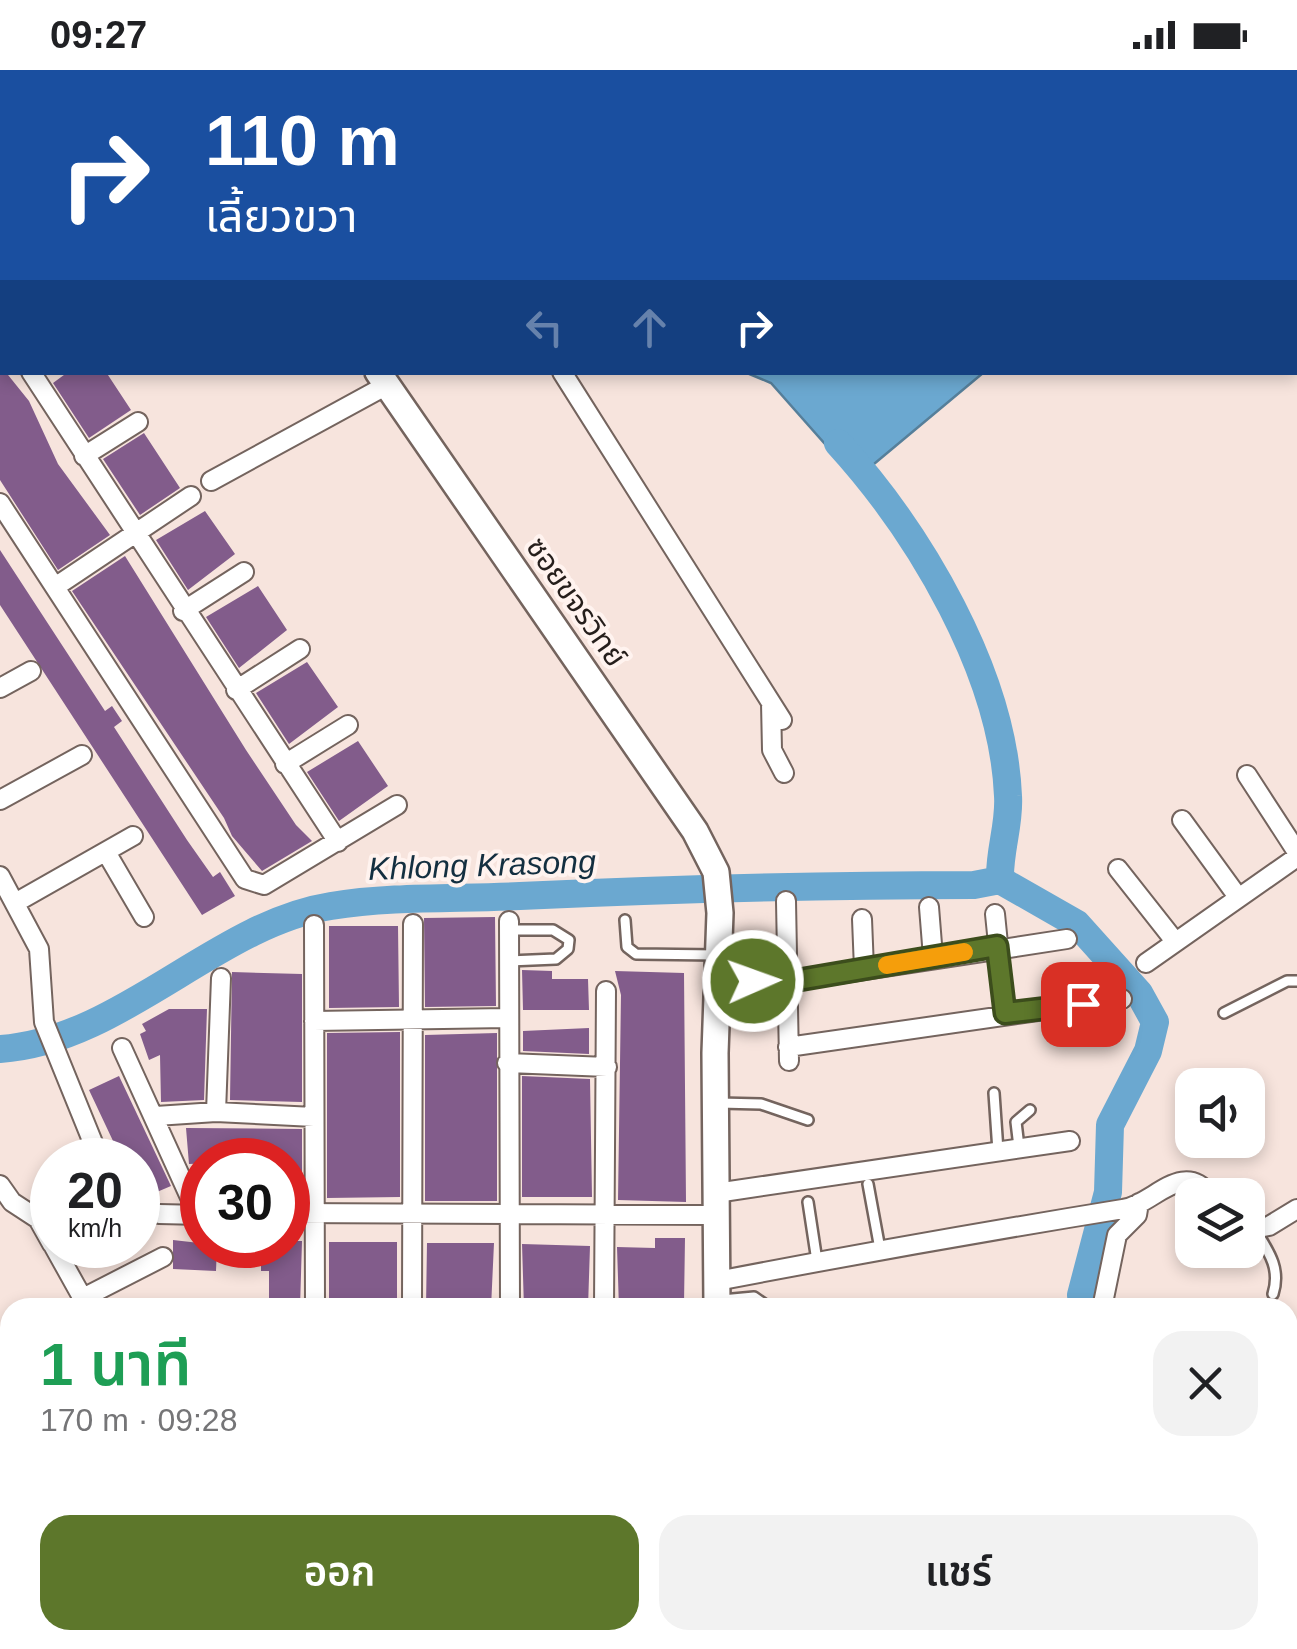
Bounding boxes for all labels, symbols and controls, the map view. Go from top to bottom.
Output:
text: 09:27 [50,14,147,56]
text: 110 m [205,102,400,180]
icon: right [40,110,170,240]
text: เลี้ยวขวา [205,191,357,242]
icon: left [517,300,572,355]
icon: ahead [622,300,677,355]
icon: right [727,300,782,355]
street label: ซอยขจรวิทย์ [520,531,633,673]
water label: Khlong Krasong [368,843,597,887]
position arrow [701,929,805,1033]
pin [1041,962,1126,1047]
icon: arrive [1056,977,1111,1032]
map controls [1175,1068,1265,1268]
button: sound [1175,1068,1265,1158]
speed limit sign: 30 [180,1138,310,1268]
text: 20 [67,1163,123,1219]
button: layers [1175,1178,1265,1268]
text: km/h [68,1214,122,1242]
text: 1 นาที [40,1331,191,1398]
button: close [1153,1331,1258,1436]
text: 170 m · 09:28 [40,1402,237,1438]
button: ออก [40,1515,639,1630]
button: แชร์ [659,1515,1258,1630]

